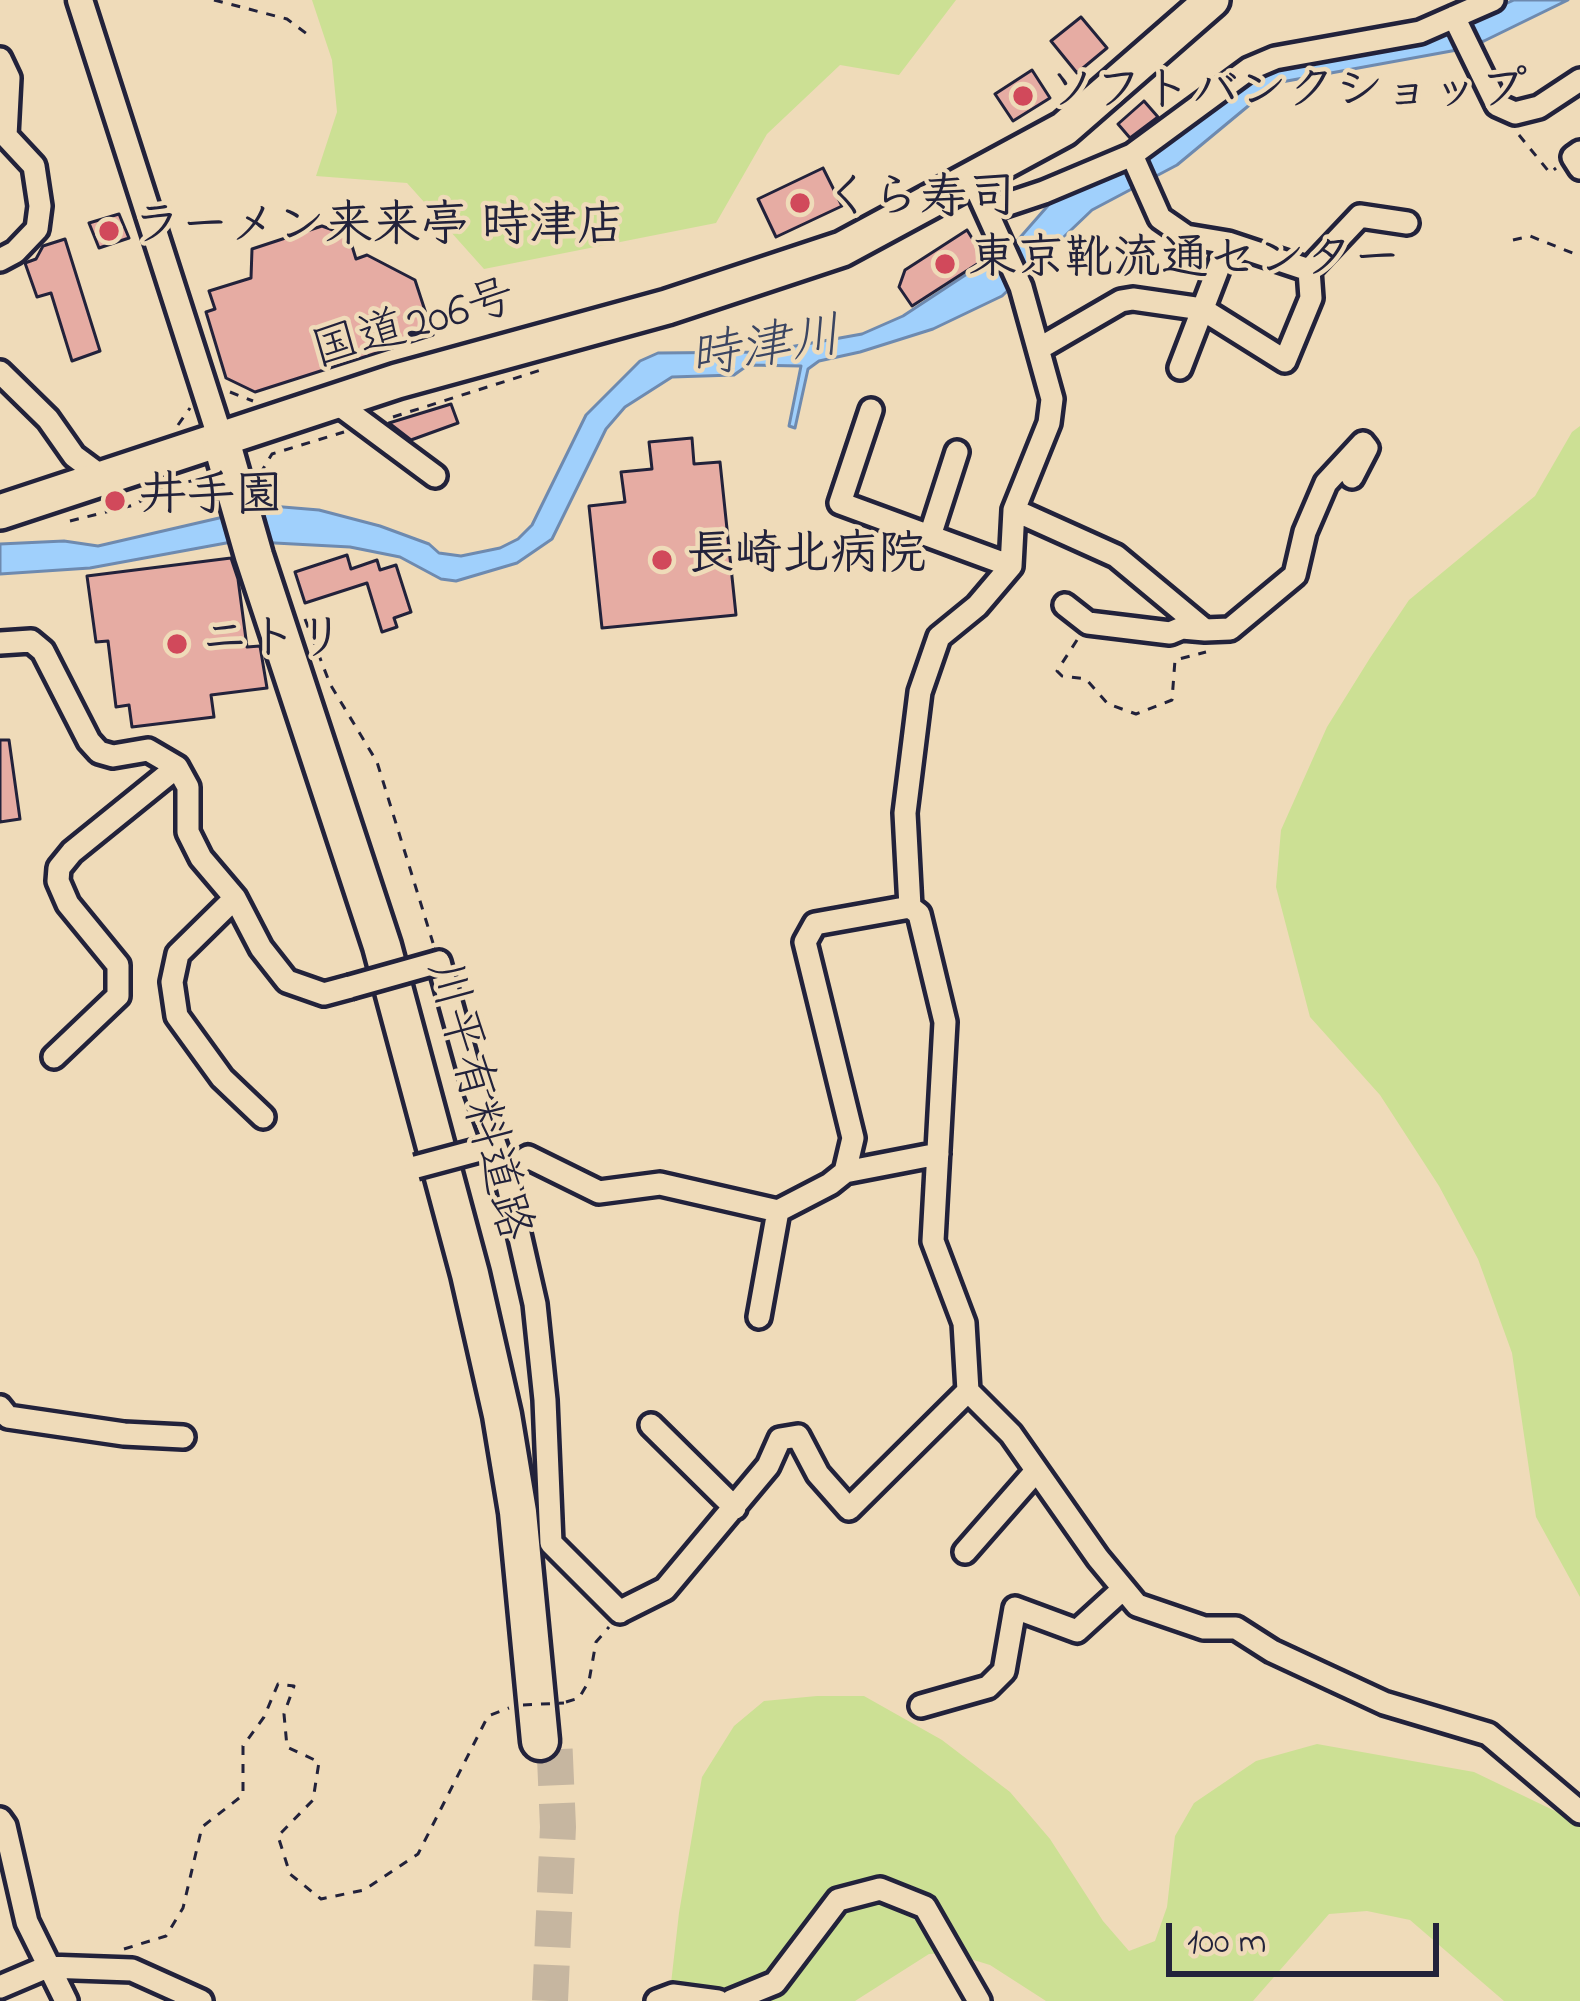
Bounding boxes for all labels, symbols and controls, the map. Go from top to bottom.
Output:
place label: ソフトバンクショップ [1047,67,1527,125]
marker: ソフトバンクショップ [1010,83,1036,109]
place label: くら寿司 [824,174,1016,232]
marker: くら寿司 [787,190,813,216]
place label: ラーメン来来亭 時津店 [133,202,625,260]
marker: ラーメン来来亭 時津店 [96,218,122,244]
place label: 東京靴流通センター [969,235,1401,293]
marker: 東京靴流通センター [932,251,958,277]
street label: 国道206号 [306,272,524,386]
water label: 時津川 [686,311,846,395]
place label: 井手園 [139,472,283,530]
marker: 井手園 [102,488,128,514]
place label: 長崎北病院 [686,531,926,589]
marker: 長崎北病院 [649,547,675,573]
place label: ニトリ [201,615,345,673]
marker: ニトリ [164,631,190,657]
street label: 川平有料道路 [409,955,539,1249]
scale bar [1172,1899,1445,1973]
text: 100 m [1187,1917,1267,1970]

